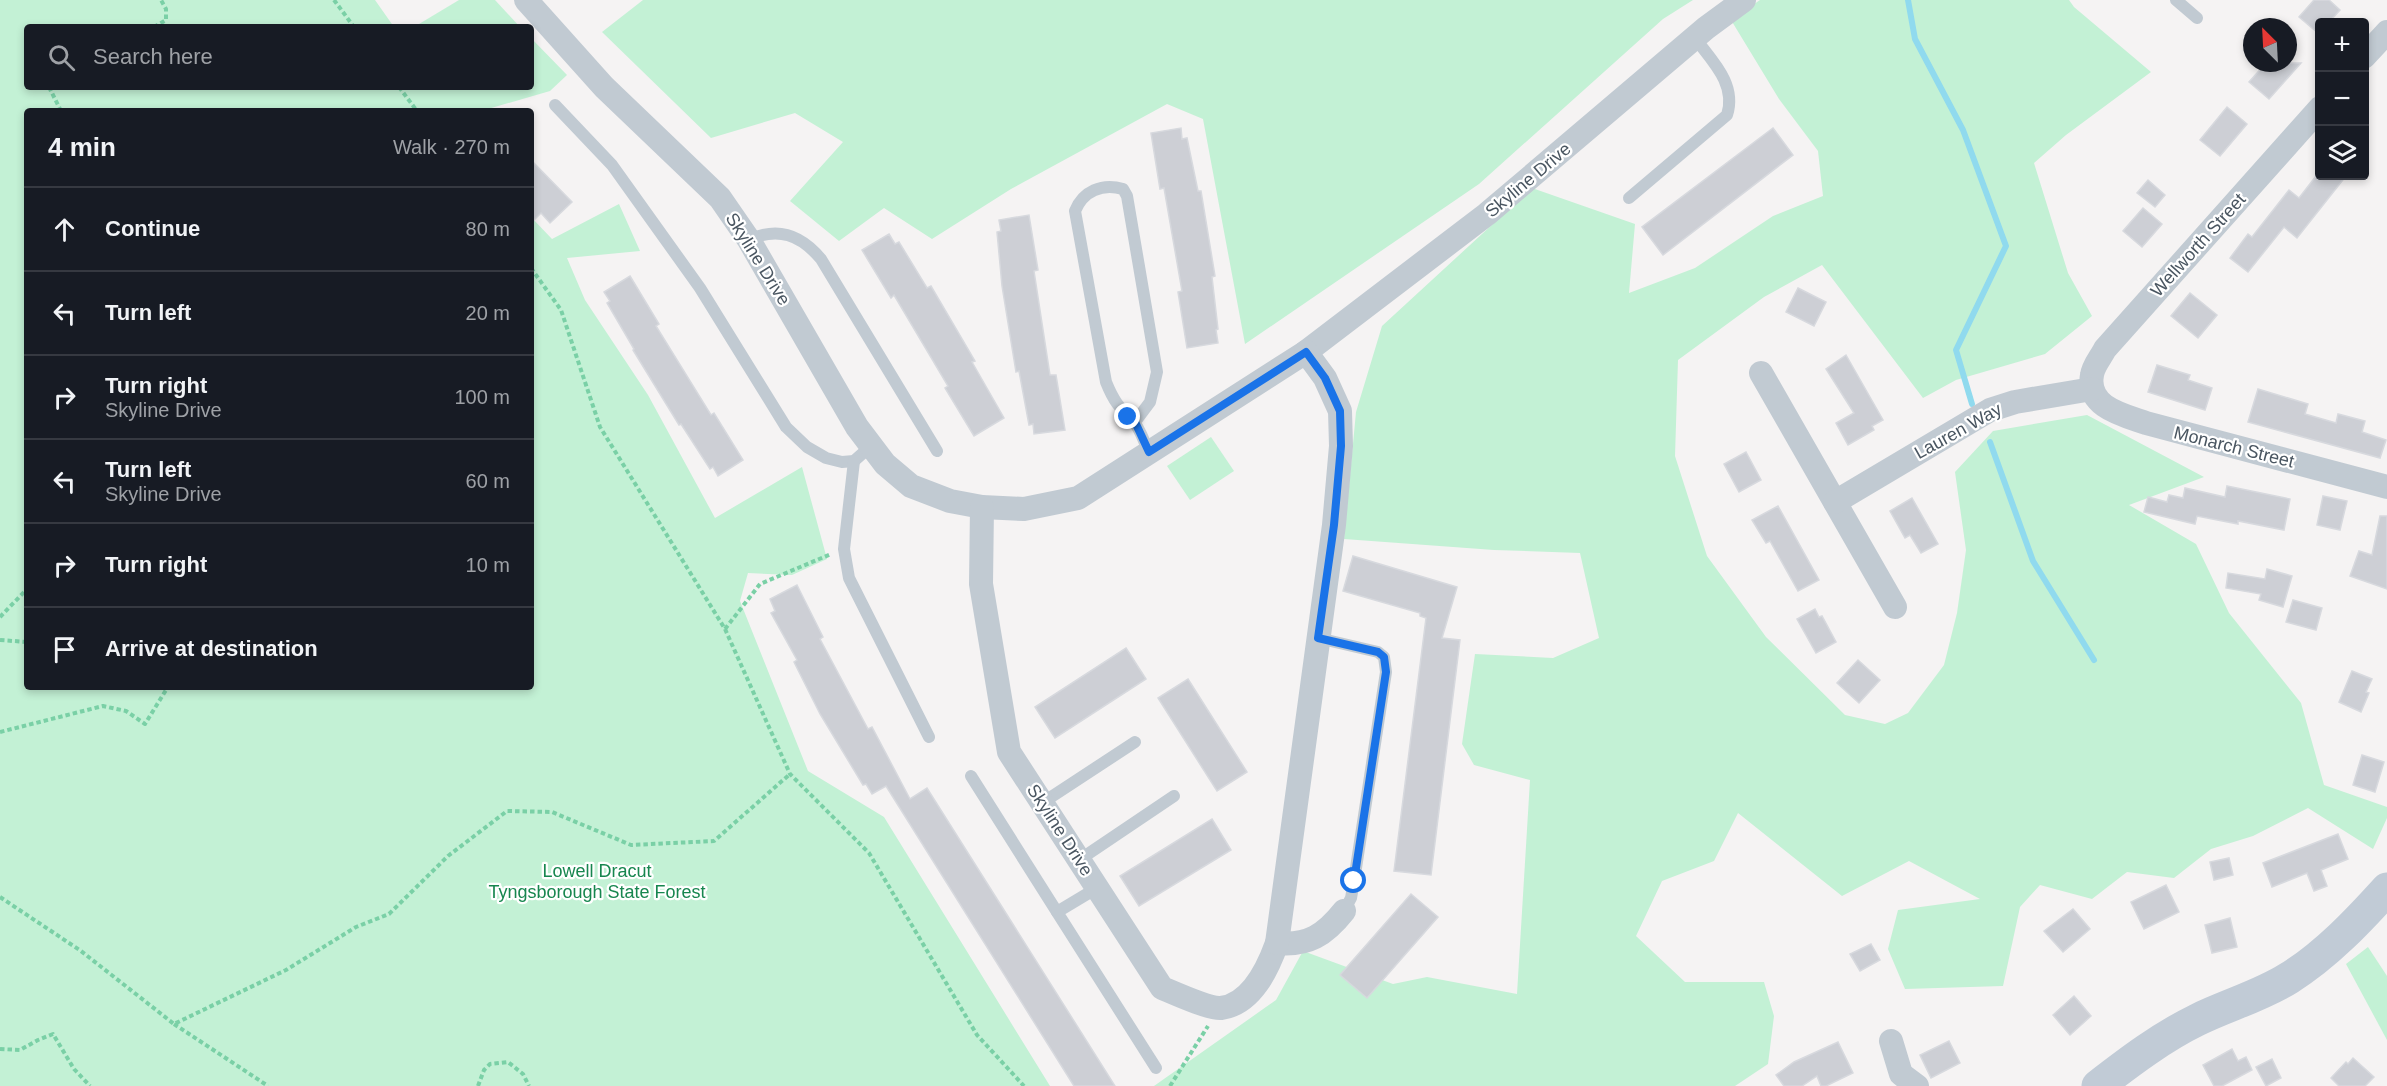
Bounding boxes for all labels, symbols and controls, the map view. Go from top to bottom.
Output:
north arrow [2243,18,2297,72]
map controls [2315,18,2369,180]
button: + [2315,18,2369,72]
search box [24,24,534,90]
icon: search [45,41,78,74]
text: Search here [93,44,213,69]
button: − [2315,72,2369,126]
button: layers [2315,126,2369,180]
text: 4 min [48,132,116,162]
text: Walk · 270 m [393,136,510,158]
street label: Skyline Drive [1481,139,1575,221]
street label: Wellworth Street [2147,189,2249,301]
street label: Skyline Drive [722,209,794,309]
icon: ahead [48,213,81,246]
text: Continue [105,216,200,241]
text: 80 m [466,218,510,240]
icon: left [48,297,81,330]
text: Turn left [105,300,191,325]
text: 20 m [466,302,510,324]
text: Turn right [105,373,207,398]
icon: right [48,381,81,414]
text: 100 m [454,386,510,408]
text: Skyline Drive [105,399,222,421]
street label: Lauren Way [1911,399,2005,463]
route end [1114,403,1140,429]
street label: Monarch Street [2172,422,2296,472]
text: Turn left [105,457,191,482]
icon: left [48,465,81,498]
text: 60 m [466,470,510,492]
text: Skyline Drive [105,483,222,505]
icon: right [48,549,81,582]
text: Turn right [105,552,207,577]
text: 10 m [466,554,510,576]
icon: arrive [48,633,81,666]
text: Arrive at destination [105,636,318,661]
street label: Skyline Drive [1023,781,1097,879]
park label: Lowell Dracut Tyngsborough State Forest [488,861,706,902]
route start [1340,867,1366,893]

